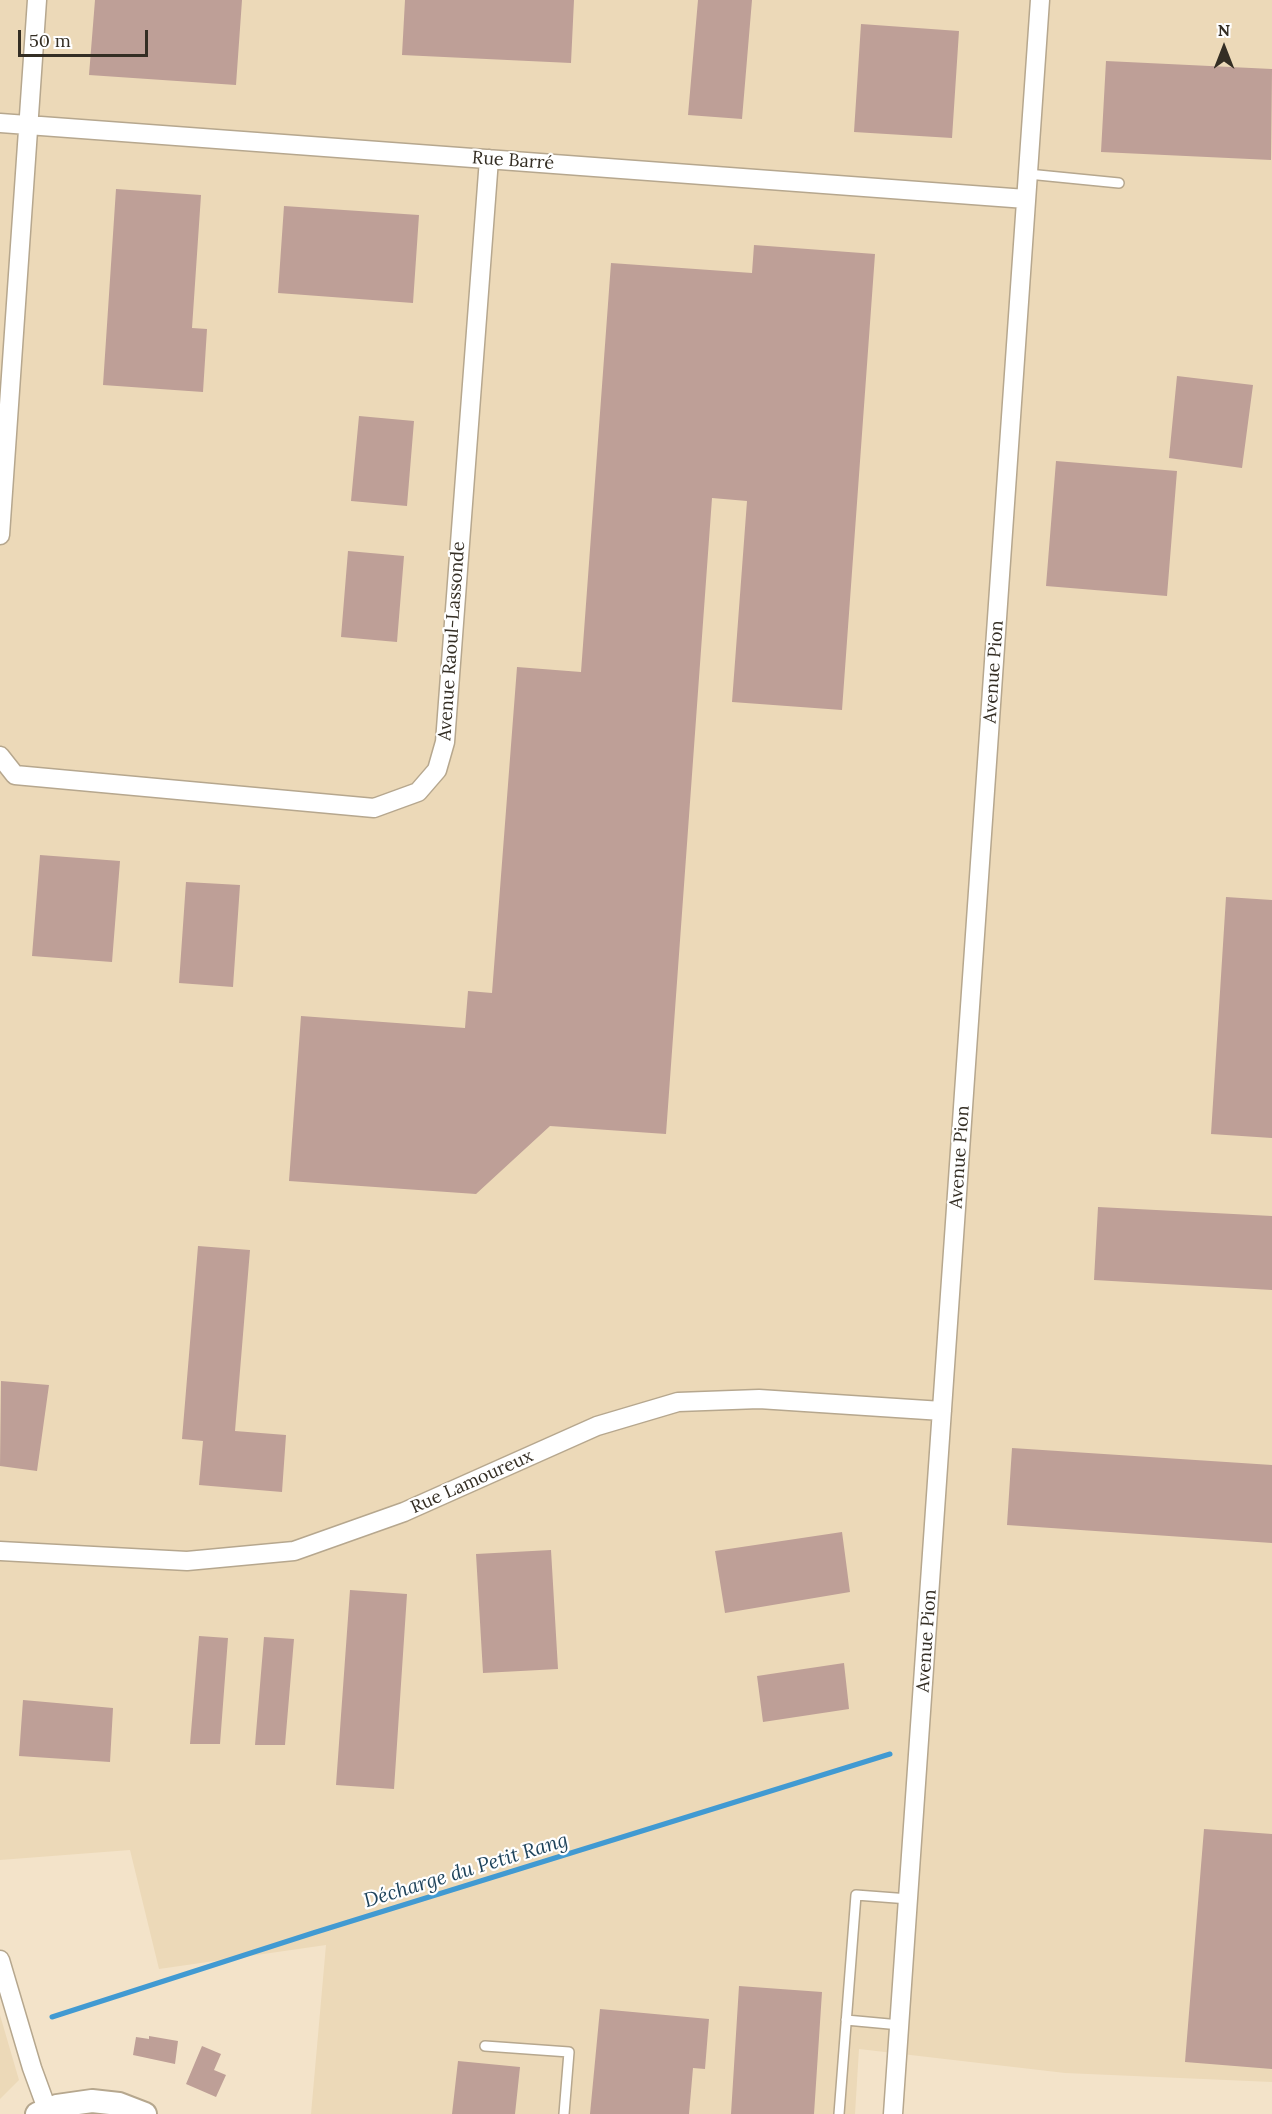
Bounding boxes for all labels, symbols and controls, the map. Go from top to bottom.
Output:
scale bar [21,18,152,56]
north arrow [1194,18,1254,78]
text: N [1218,20,1230,40]
text: 50 m [29,29,71,52]
street label: Rue Barré [471,147,555,175]
street label: Avenue Raoul-Lassonde [434,541,470,741]
street label: Avenue Pion [980,620,1008,724]
street label: Avenue Pion [946,1105,974,1209]
street label: Rue Lamoureux [407,1445,537,1519]
street label: Avenue Pion [913,1589,941,1693]
water label: Décharge du Petit Rang [361,1828,571,1914]

